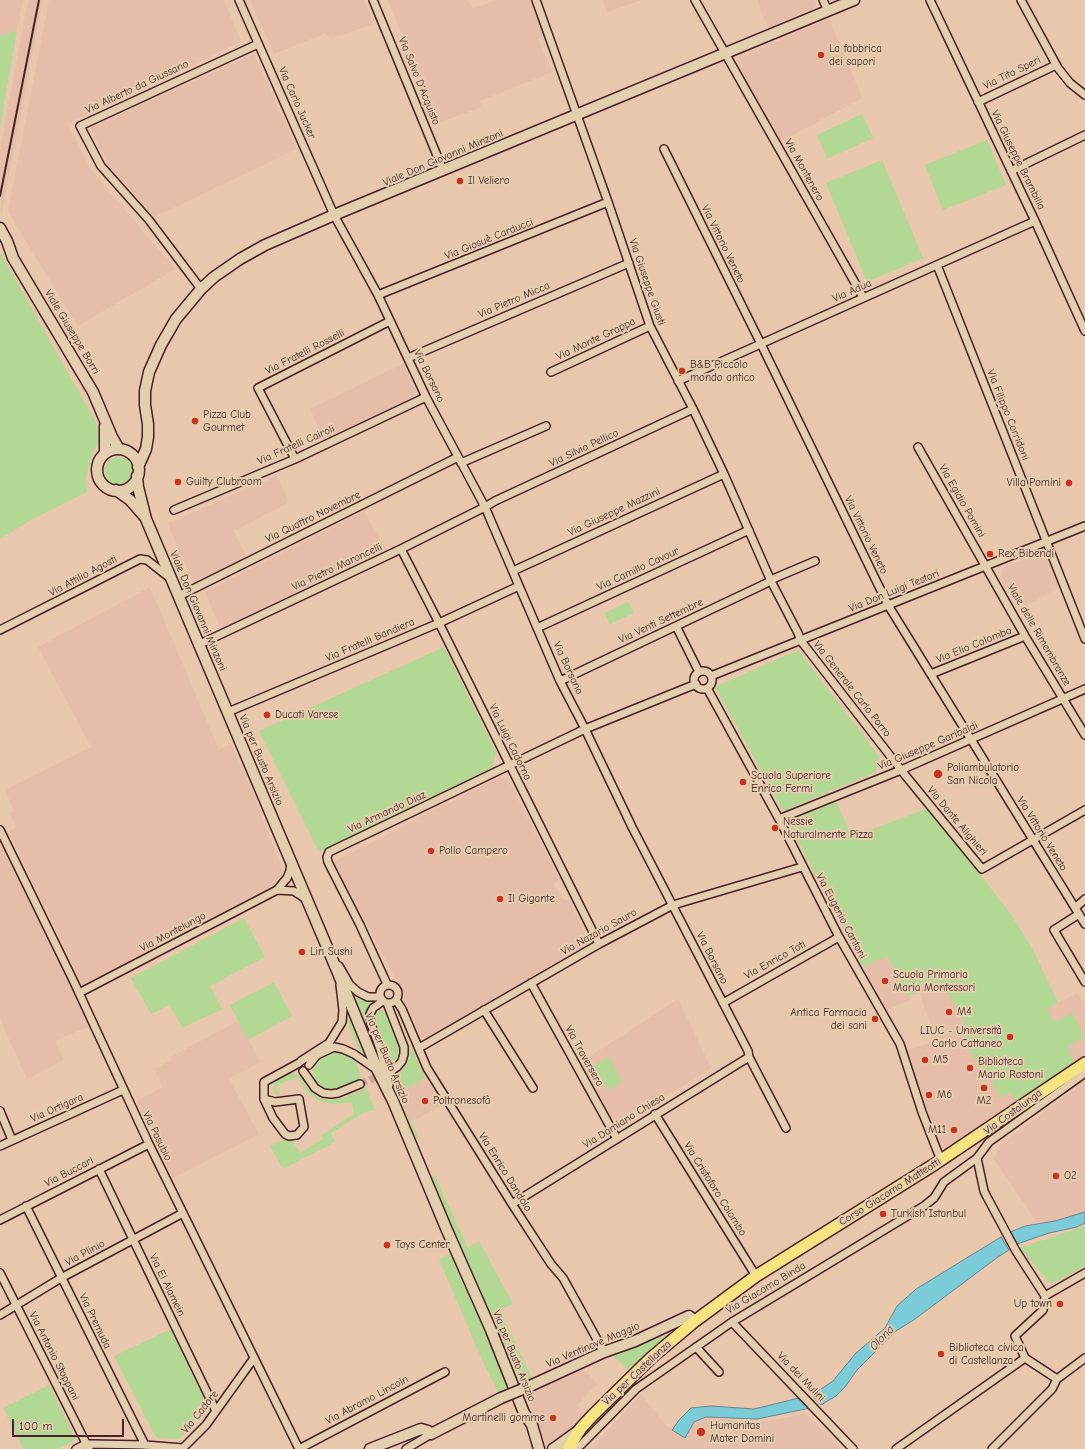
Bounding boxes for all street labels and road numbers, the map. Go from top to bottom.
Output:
street label: Via Salvo D'Acquisto [395,35,443,127]
street label: Via Tito Speri [981,53,1043,93]
street label: Via Alberto da Giussano [83,57,191,117]
street label: Via Carlo Jucker [275,65,319,141]
street label: Via Giuseppe Brambilla [988,108,1048,212]
street label: Viale Don Giovanni Minzoni [381,127,505,189]
street label: Via Montenero [782,137,826,203]
street label: Via Vittorio Veneto [698,203,748,285]
street label: Via Giosuè Carducci [443,215,535,263]
street label: Via Giuseppe Giusti [626,237,668,327]
street label: Via Adua [830,277,874,305]
street label: Via Pietro Micca [476,279,552,321]
street label: Viale Giuseppe Borri [42,287,102,377]
street label: Via Monte Grappa [554,315,638,363]
street label: Via Fratelli Rosselli [263,326,347,378]
street label: Via Borsano [411,348,447,404]
street label: Via Filippo Corridoni [984,368,1032,462]
street label: Via Fratelli Cairoli [255,422,337,468]
street label: Via Silvio Pellico [547,426,621,470]
street label: Via Egidio Pomini [936,462,988,540]
street label: Via Giuseppe Mazzini [566,485,662,539]
street label: Via Quattro Novembre [263,488,363,546]
street label: Via Vittorio Veneto [841,494,891,576]
street label: Via Pietro Maroncelli [290,540,384,594]
street label: Via Camillo Cavour [595,544,681,594]
street label: Viale Don Giovanni Minzoni [167,549,229,673]
street label: Via Attilio Agosti [47,552,119,600]
street label: Via Don Luigi Testori [847,567,941,615]
street label: Viale delle Rimembranze [1004,582,1074,688]
street label: Via Venti Settembre [617,596,705,646]
street label: Via Fratelli Bandiera [323,615,417,665]
street label: Via Elio Colombo [934,624,1014,666]
street label: Via Generale Carlo Porro [810,638,894,740]
street label: Via Borsano [550,639,586,697]
street label: Via Luigi Cadorna [486,702,534,782]
street label: Via per Busto Arsizio [236,713,286,807]
street label: Via Giuseppe Garibaldi [876,719,980,773]
street label: Via Dante Alighieri [924,784,990,858]
street label: Via Armando Diaz [346,788,428,836]
street label: Via Vittorio Veneto [1014,794,1070,874]
street label: Via Eugenio Cantoni [813,871,869,961]
street label: Via Nazario Sauro [559,906,639,958]
street label: Via Montelungo [138,909,208,955]
street label: Via Borsano [693,930,731,986]
street label: Via Enrico Toti [742,938,808,982]
street label: Via per Busto Arsizio [362,1011,412,1105]
street label: Via Traversera [562,1023,606,1089]
street label: Via Costalunga [981,1086,1045,1138]
street label: Via Damiano Chiesa [581,1090,667,1152]
street label: Via Ortigara [29,1091,85,1125]
street label: Via Pasubio [139,1109,175,1163]
street label: Via Enrico Dandolo [475,1130,535,1214]
street label: Via Cristoforo Colombo [681,1139,749,1239]
street label: Via Buccari [42,1154,96,1190]
street label: Corso Giacomo Matteotti [837,1155,943,1229]
street label: Via Plinio [63,1237,107,1269]
street label: Via El Alamein [146,1251,188,1319]
street label: Via Giacomo Binda [724,1259,808,1317]
street label: Via Premuda [76,1291,114,1351]
street label: Via per Busto Arsizio [490,1308,538,1404]
street label: Via Antonio Stoppani [26,1310,82,1402]
street label: Via Ventinove Maggio [544,1319,642,1371]
street label: Via per Castellanza [600,1338,674,1408]
street label: Via dei Mulini [774,1350,828,1404]
street label: Via Abramo Lincoln [323,1373,411,1427]
street label: Via Cadore [179,1388,221,1436]

